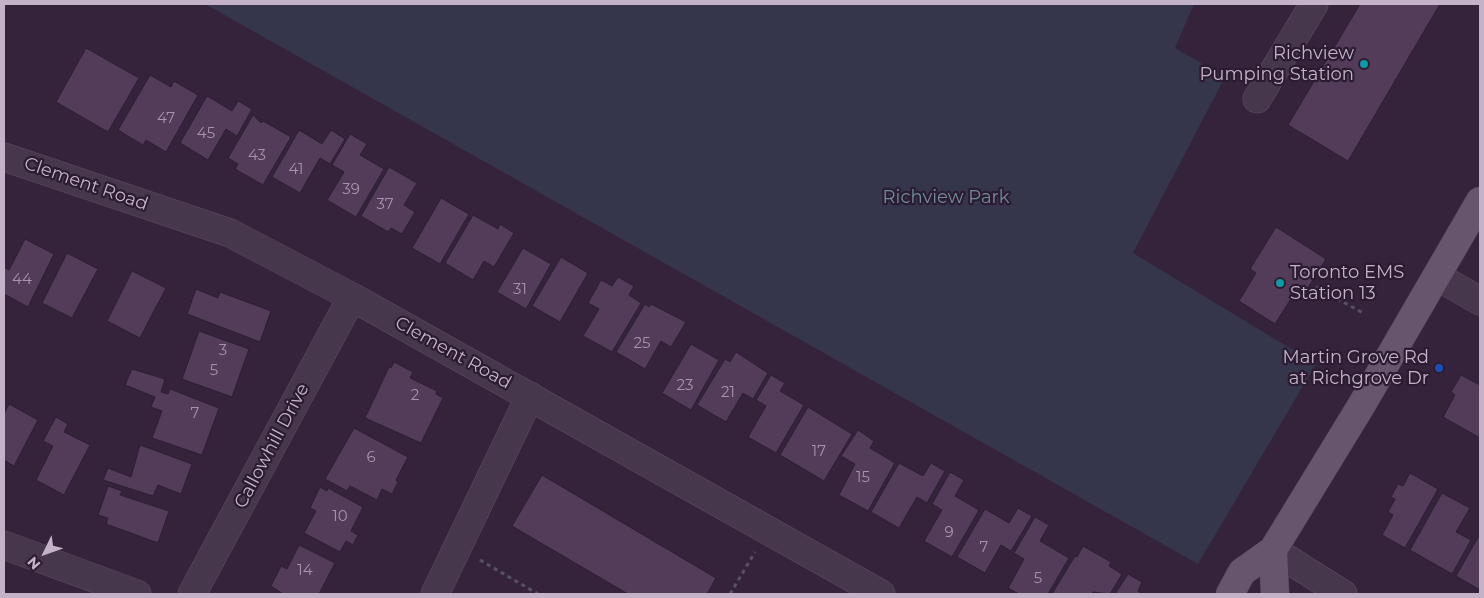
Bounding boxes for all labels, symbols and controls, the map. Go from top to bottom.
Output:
place label: Richview Pumping Station [1199,43,1354,86]
marker: Richview Pumping Station [1358,58,1370,70]
house number: 47 [157,110,175,128]
house number: 45 [197,125,215,143]
house number: 43 [248,147,266,165]
street label: Clement Road [21,153,151,215]
house number: 41 [289,161,303,179]
house number: 39 [342,181,360,199]
park label: Richview Park [883,187,1009,209]
house number: 37 [376,196,394,214]
place label: Toronto EMS Station 13 [1290,262,1404,304]
house number: 44 [12,271,32,289]
marker: Toronto EMS Station 13 [1274,277,1286,289]
house number: 31 [513,281,527,299]
street label: Clement Road [391,312,515,394]
house number: 25 [633,335,651,353]
house number: 3 [219,342,227,360]
place label: Martin Grove Rd at Richgrove Dr [1282,347,1429,389]
house number: 5 [210,362,218,380]
marker: Martin Grove Rd at Richgrove Dr [1433,362,1445,374]
house number: 23 [677,377,693,395]
street label: Callowhill Drive [230,380,314,512]
house number: 21 [721,384,735,402]
house number: 2 [411,387,419,405]
house number: 7 [191,405,199,423]
house number: 17 [812,443,826,461]
house number: 6 [366,449,376,467]
house number: 15 [856,469,870,487]
house number: 10 [332,508,348,526]
house number: 9 [944,524,954,542]
north arrow [20,528,70,578]
house number: 7 [980,539,988,557]
text: N [23,553,44,573]
house number: 14 [297,562,313,580]
house number: 5 [1034,570,1042,588]

